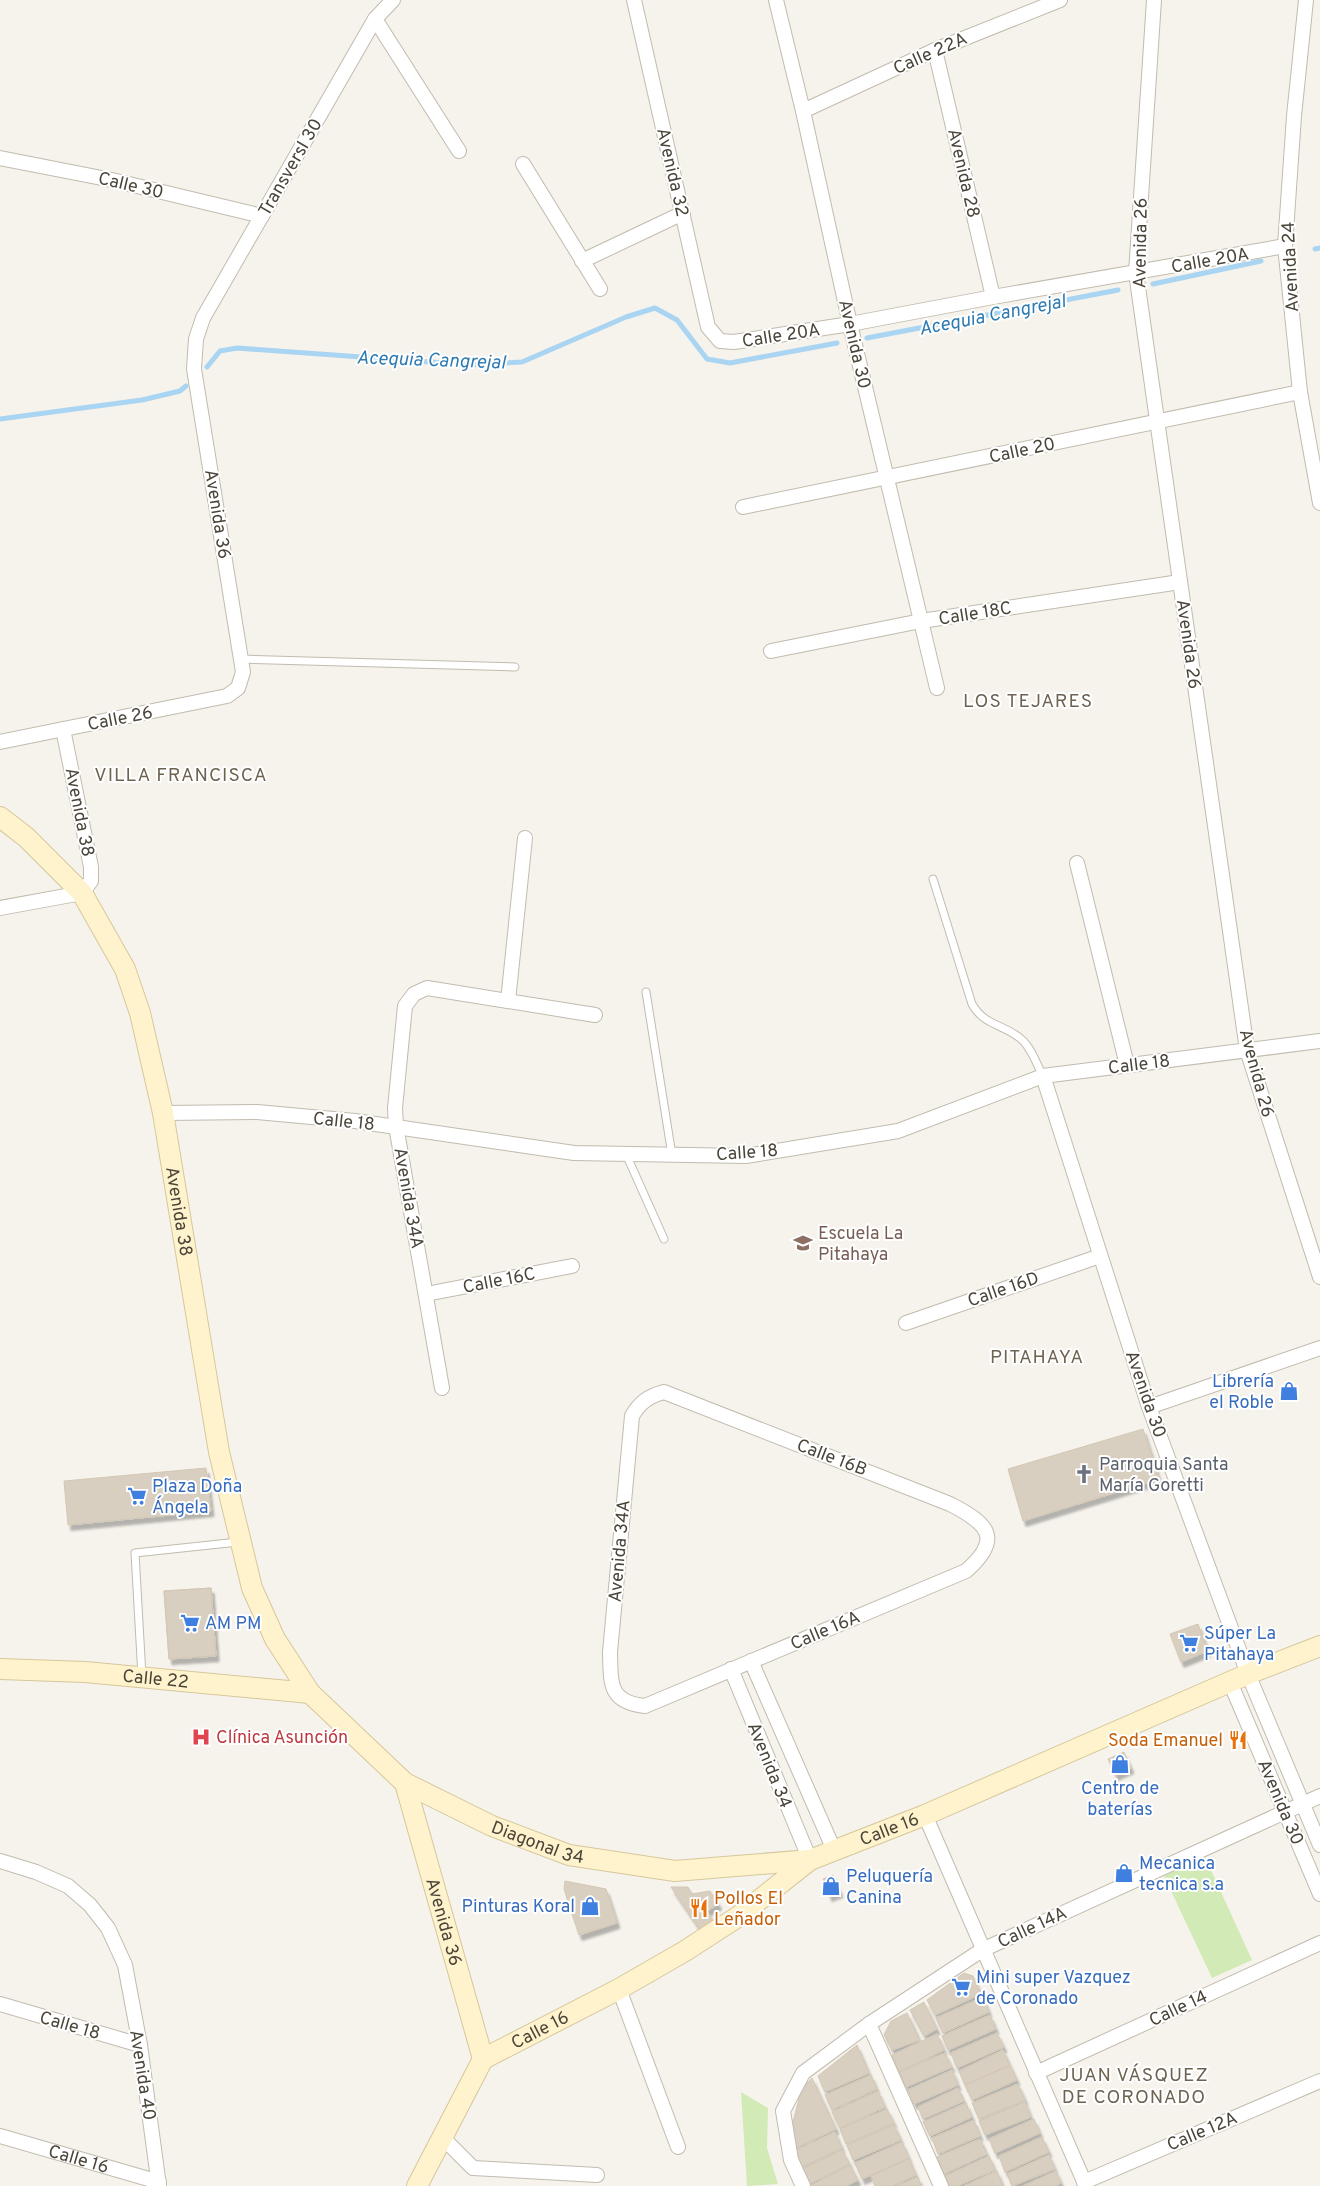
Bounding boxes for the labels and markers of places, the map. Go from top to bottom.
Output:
place label: Escuela La Pitahaya [818,1223,903,1267]
school or university icon: Escuela La Pitahaya [792,1232,814,1254]
place label: Librería el Roble [1209,1371,1274,1415]
shop icon: Librería el Roble [1278,1380,1300,1402]
place label: Parroquia Santa María Goretti [1099,1454,1228,1498]
church icon: Parroquia Santa María Goretti [1073,1463,1095,1485]
place label: Plaza Doña Ángela [152,1476,242,1520]
supermarket icon: Plaza Doña Ángela [126,1485,148,1507]
supermarket icon: AM PM [179,1612,201,1634]
place label: AM PM [205,1613,261,1636]
place label: Súper La Pitahaya [1204,1623,1276,1667]
supermarket icon: Súper La Pitahaya [1178,1632,1200,1654]
hospital icon: Clínica Asunción [190,1726,212,1748]
place label: Clínica Asunción [216,1727,348,1750]
restaurant icon: Soda Emanuel [1227,1729,1249,1751]
place label: Soda Emanuel [1108,1730,1223,1753]
shop icon: Centro de baterías [1109,1753,1131,1775]
place label: Centro de baterías [1081,1778,1159,1822]
place label: Mecanica tecnica s.a [1139,1853,1224,1897]
shop icon: Mecanica tecnica s.a [1113,1862,1135,1884]
place label: Peluquería Canina [846,1866,933,1910]
shop icon: Peluquería Canina [820,1875,842,1897]
place label: Pollos El Leñador [714,1888,783,1932]
shop icon: Pinturas Koral [579,1895,601,1917]
place label: Pinturas Koral [462,1896,575,1919]
restaurant icon: Pollos El Leñador [688,1897,710,1919]
place label: Mini super Vazquez de Coronado [976,1967,1131,2011]
supermarket icon: Mini super Vazquez de Coronado [950,1976,972,1998]

